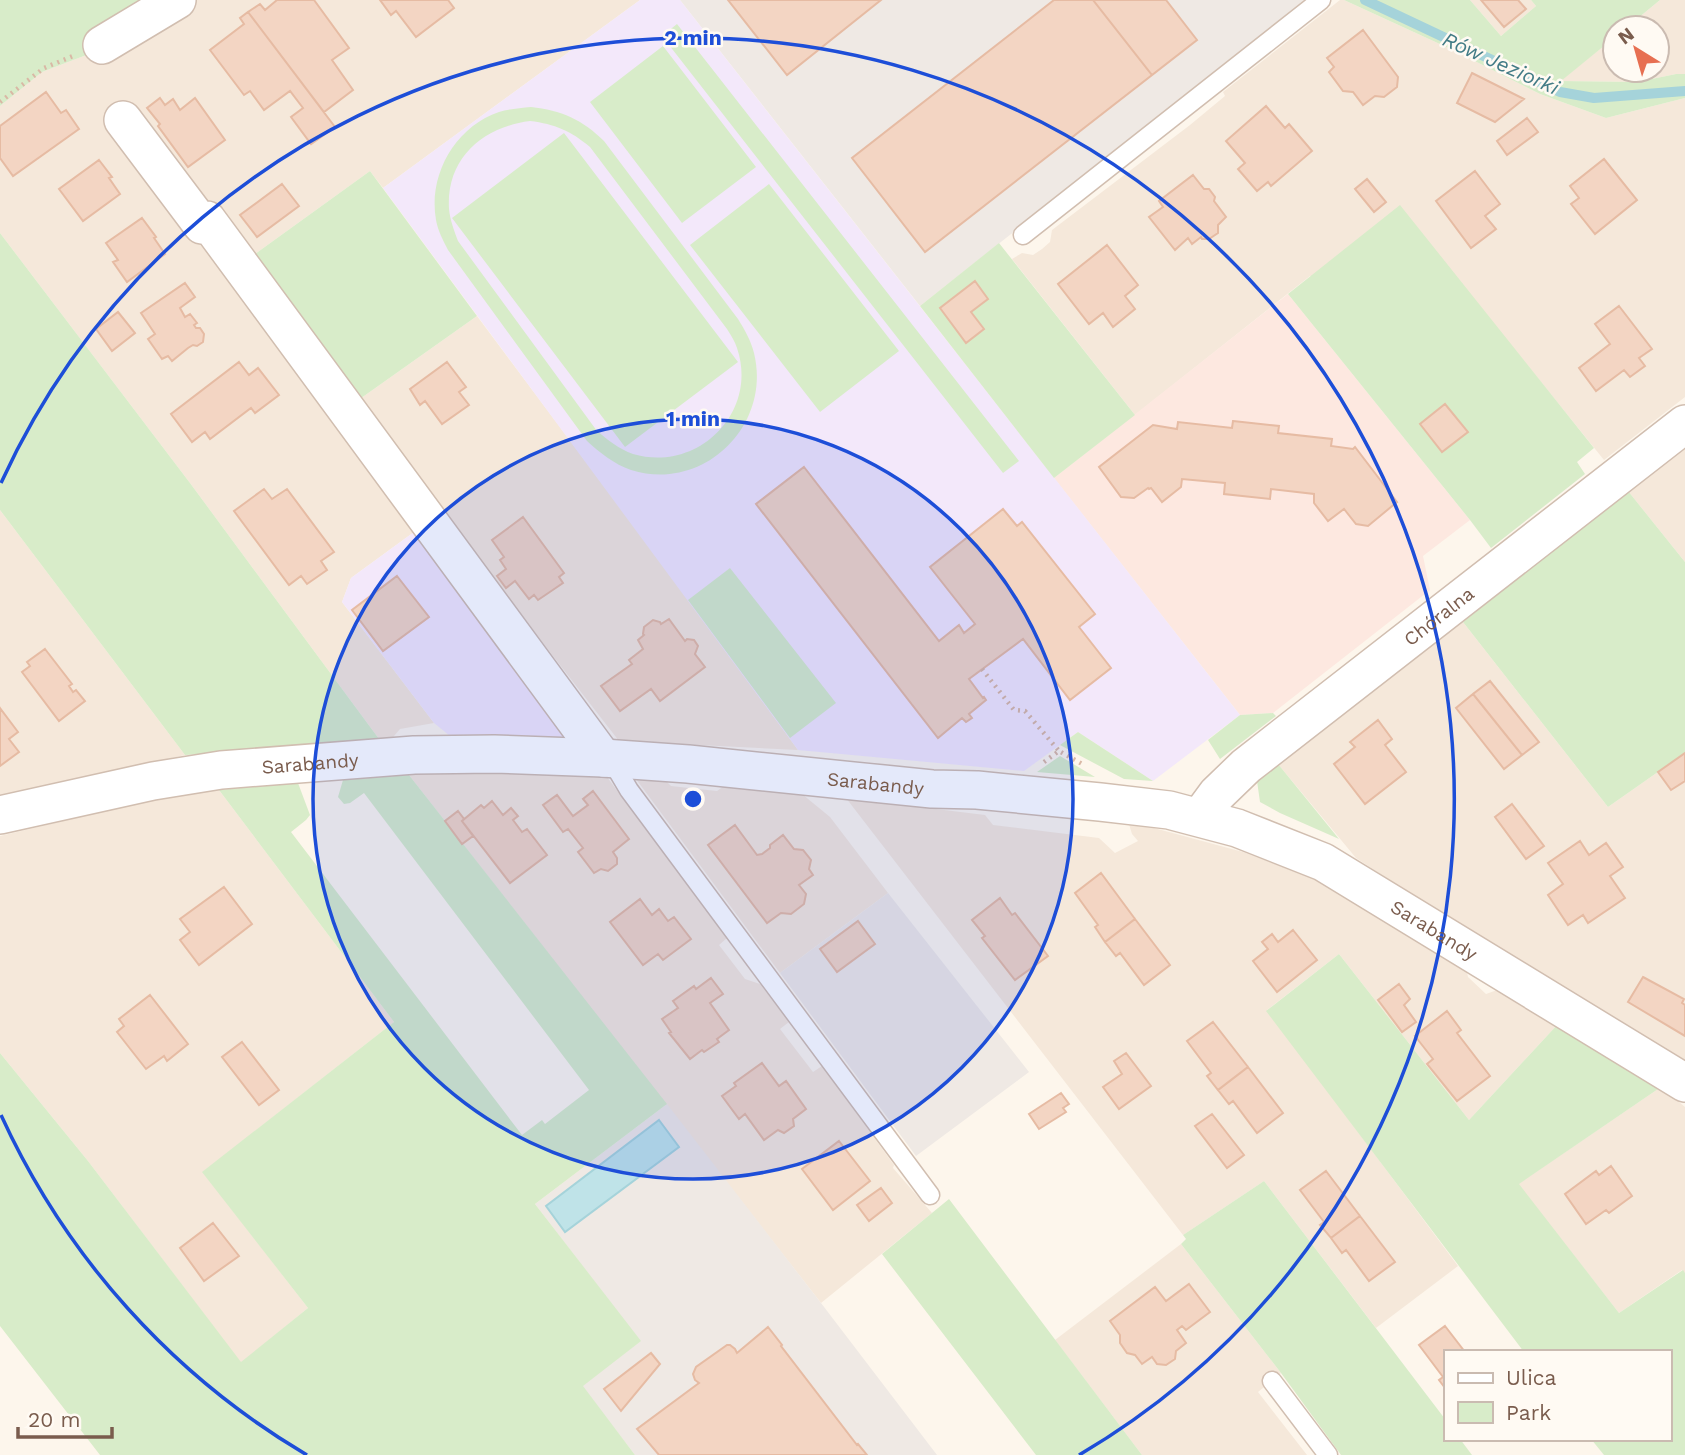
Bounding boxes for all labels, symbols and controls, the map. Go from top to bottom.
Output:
north arrow [1601,14,1671,84]
text: N [1614,22,1639,49]
text: 2 min [664,25,722,50]
water label: Rów Jeziorki [1439,26,1564,100]
text: 1 min [666,406,720,431]
street label: Chóralna [1399,581,1478,651]
street label: Sarabandy [261,748,360,778]
street label: Sarabandy [826,767,925,800]
centre of rings [681,787,705,811]
street label: Sarabandy [1387,895,1482,965]
legend [1444,1350,1671,1441]
text: Ulica [1506,1365,1557,1390]
scale bar [18,1396,112,1440]
text: Park [1506,1400,1551,1425]
text: 20 m [28,1407,80,1432]

